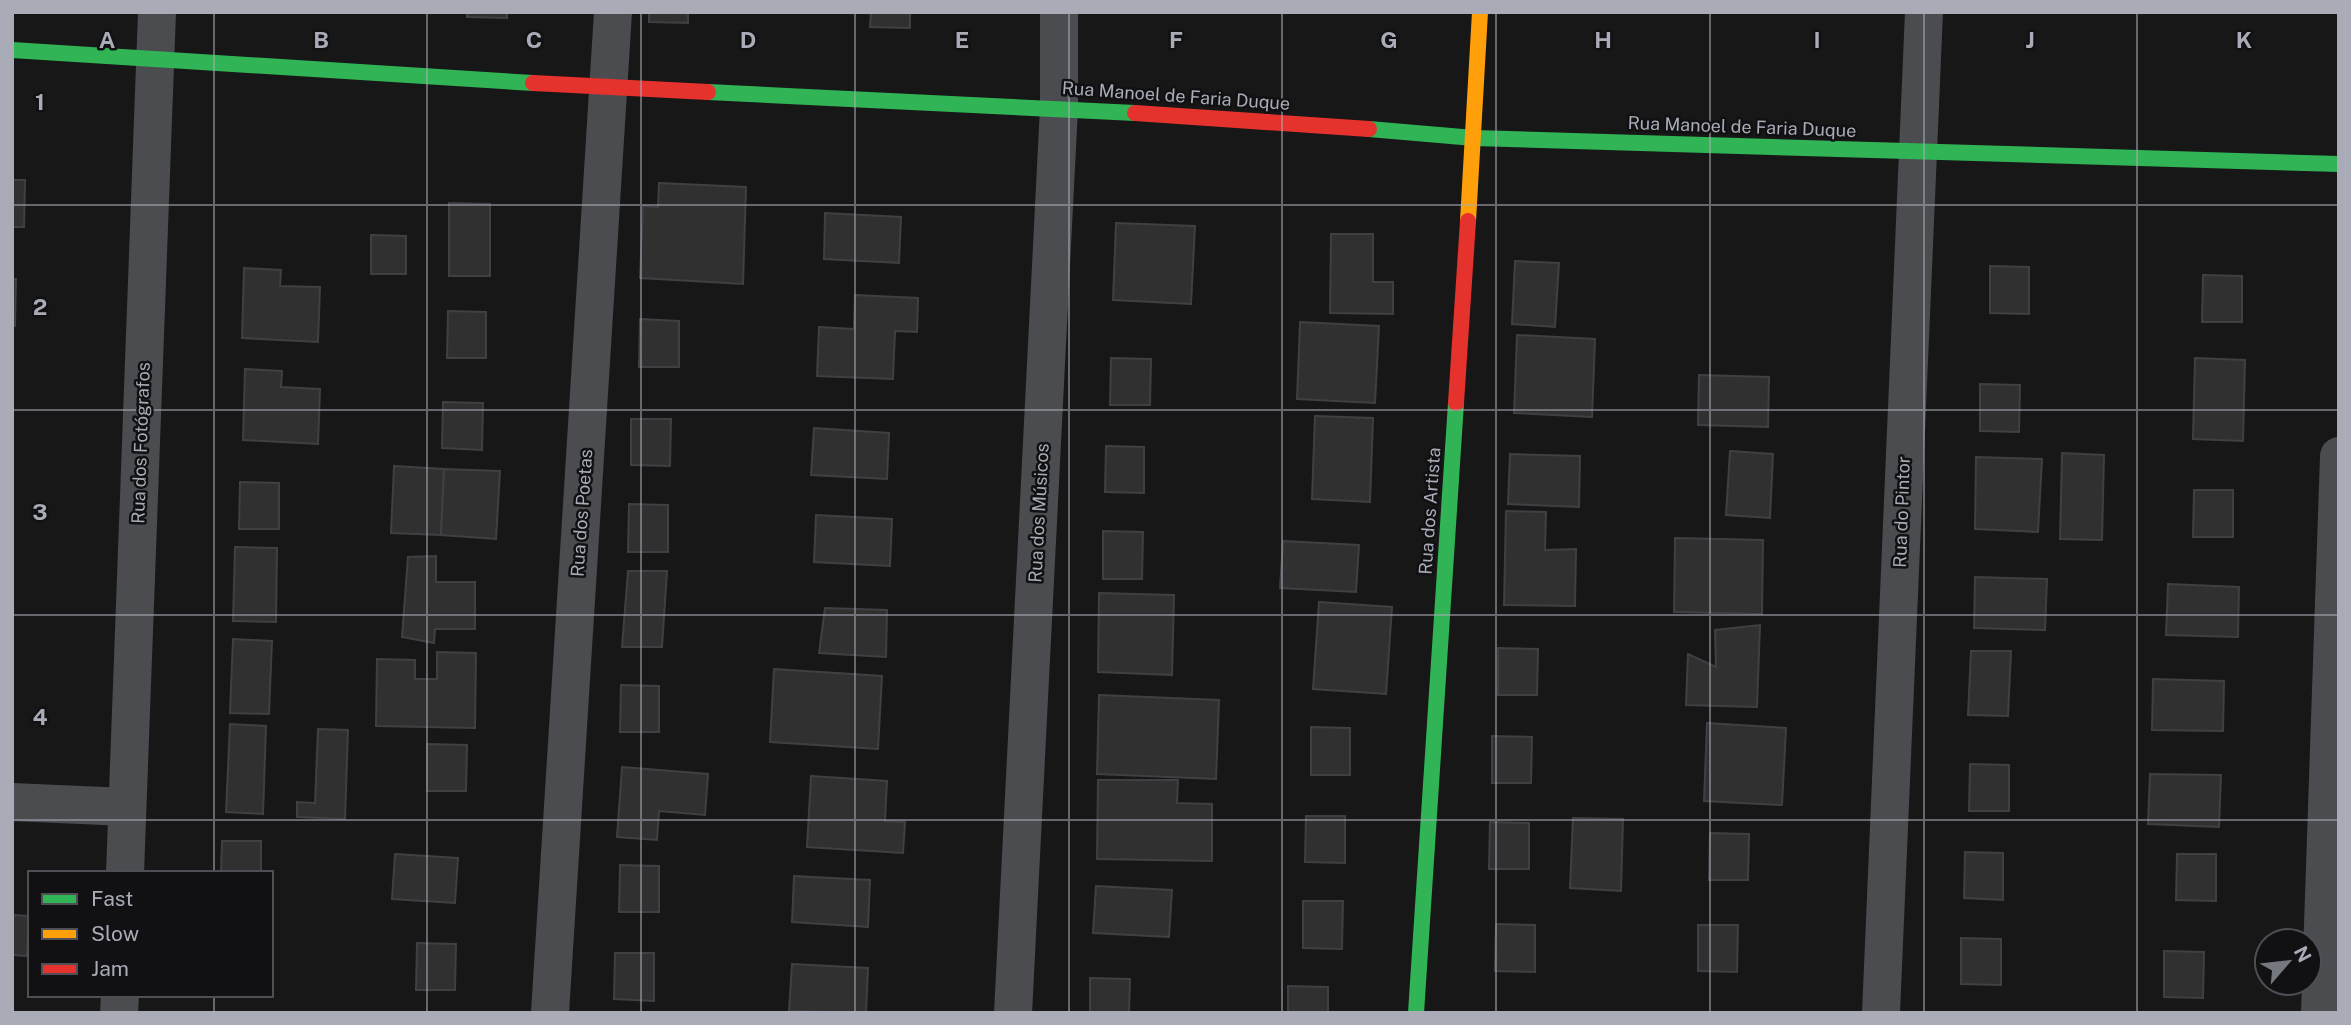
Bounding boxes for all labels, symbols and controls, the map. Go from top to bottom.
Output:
text: A [99,26,116,53]
text: B [313,26,329,53]
text: C [526,26,542,53]
text: D [740,26,756,53]
text: E [955,26,969,53]
text: F [1169,26,1183,53]
text: G [1380,26,1398,53]
text: H [1594,26,1612,53]
text: I [1813,26,1821,53]
text: J [2025,26,2035,53]
text: K [2236,26,2252,53]
street label: Rua Manoel de Faria Duque [1061,77,1291,114]
text: 1 [35,88,45,115]
street label: Rua Manoel de Faria Duque [1627,112,1857,141]
text: 2 [33,293,47,320]
street label: Rua dos Fotógrafos [127,362,154,524]
street label: Rua dos Músicos [1024,443,1053,583]
street label: Rua dos Artista [1415,447,1444,575]
street label: Rua dos Poetas [567,448,596,578]
street label: Rua do Pintor [1889,456,1914,568]
text: 3 [32,498,48,525]
text: 4 [32,703,48,730]
legend [28,871,273,997]
text: Fast [91,886,133,911]
text: Slow [91,921,139,946]
north arrow [2253,927,2323,997]
text: N [2290,942,2316,966]
text: Jam [91,956,129,981]

